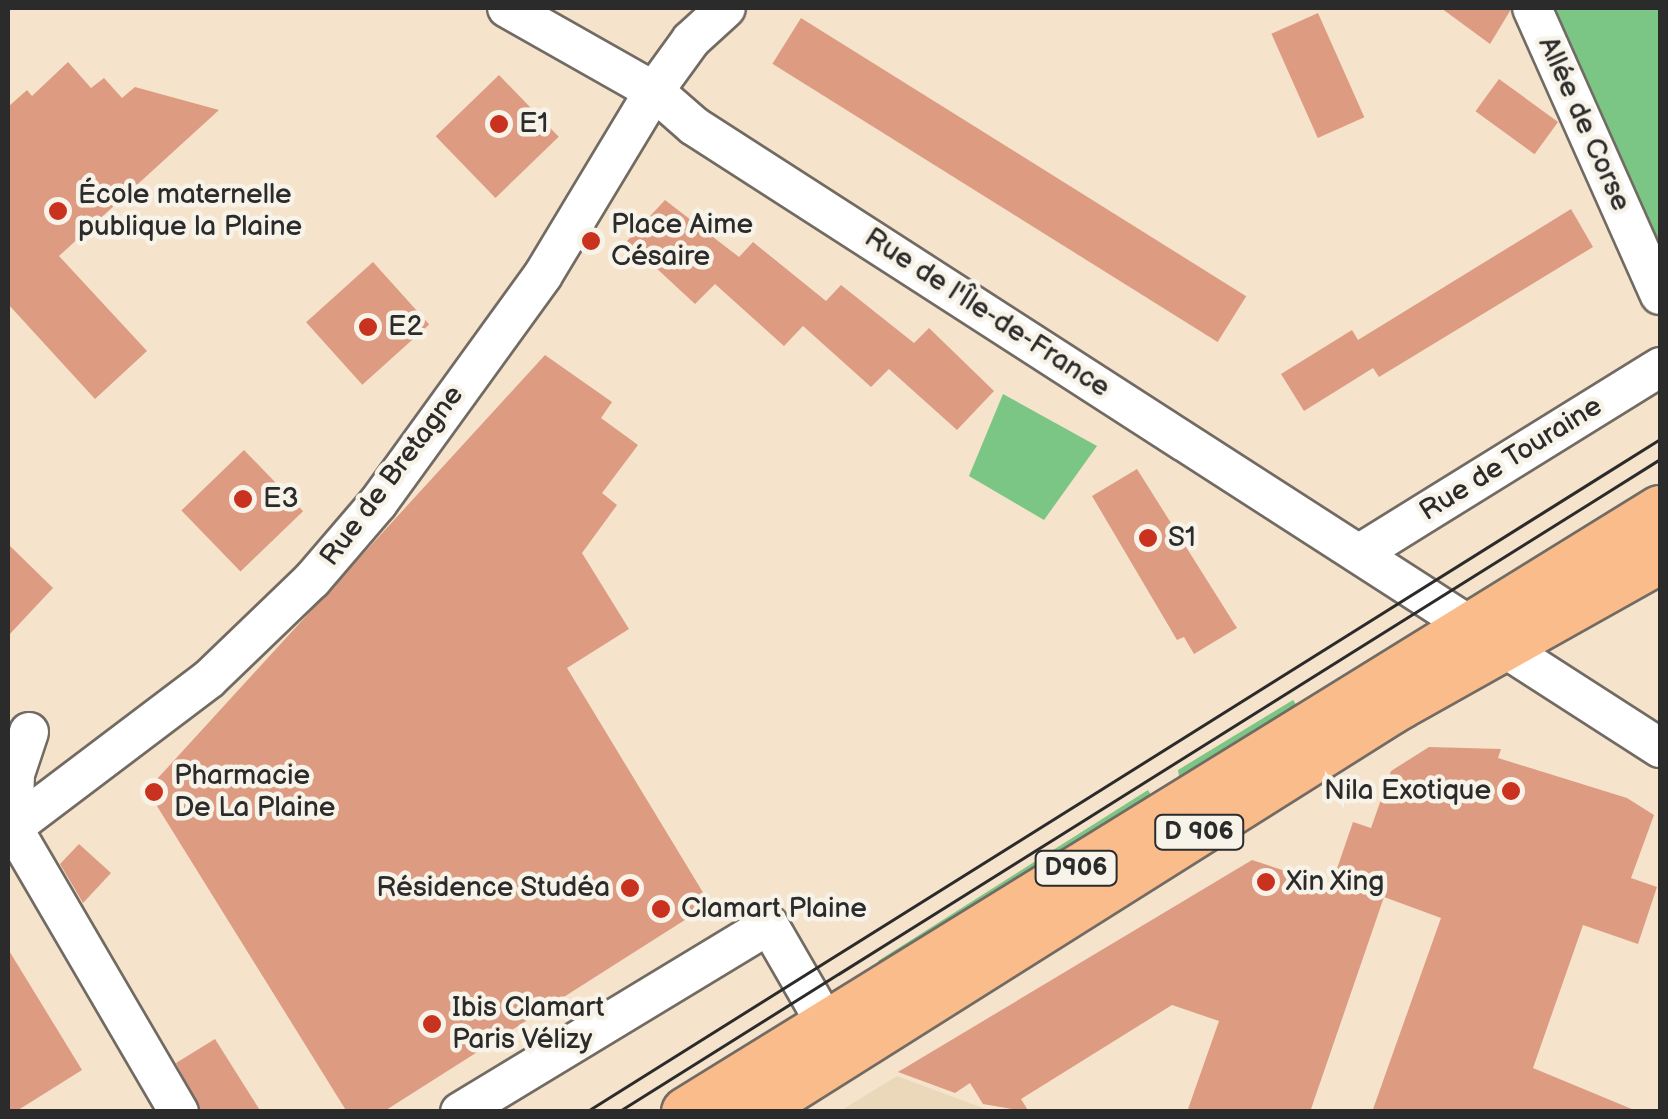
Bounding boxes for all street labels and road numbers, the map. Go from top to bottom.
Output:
street label: Allée de Corse [1531,32,1637,216]
street label: Rue de l'Île-de-France [858,221,1116,405]
street label: Rue de Bretagne [313,379,471,573]
street label: Rue de Touraine [1413,389,1609,529]
road number: D 906 [1154,812,1244,852]
road number: D906 [1034,848,1118,888]

